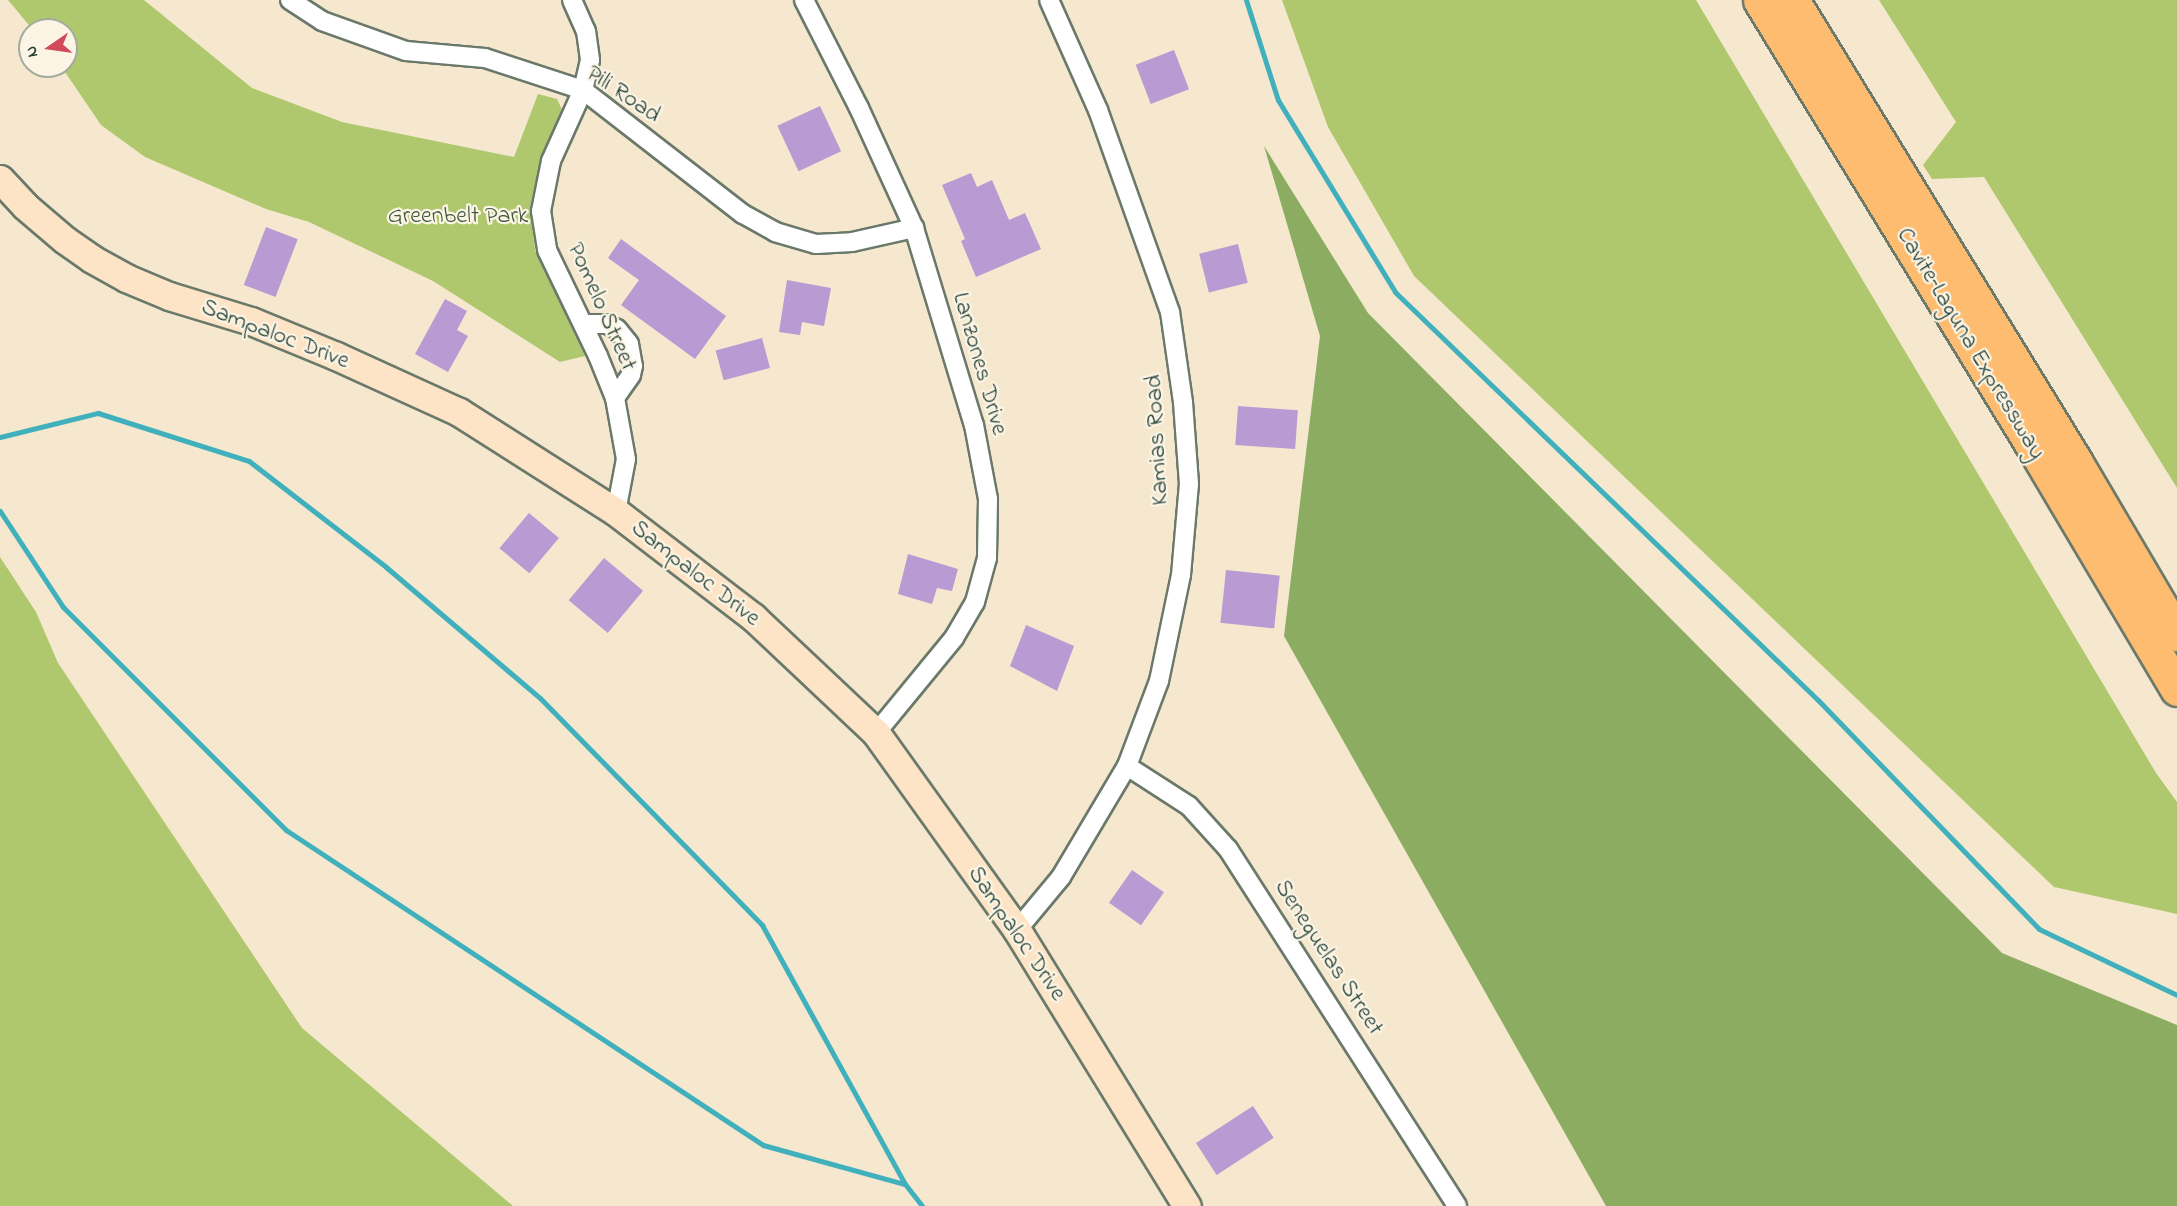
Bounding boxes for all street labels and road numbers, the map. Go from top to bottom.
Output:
street label: Pili Road [580,60,666,130]
street label: Cavite–Laguna Expressway [1889,223,2051,465]
street label: Pomelo Street [560,238,642,376]
street label: Lanzones Drive [945,289,1013,439]
street label: Sampaloc Drive [197,294,353,376]
street label: Kamias Road [1140,374,1176,506]
street label: Sampaloc Drive [625,515,765,633]
street label: Sampaloc Drive [960,861,1072,1007]
street label: Seneguelas Street [1267,875,1389,1041]

